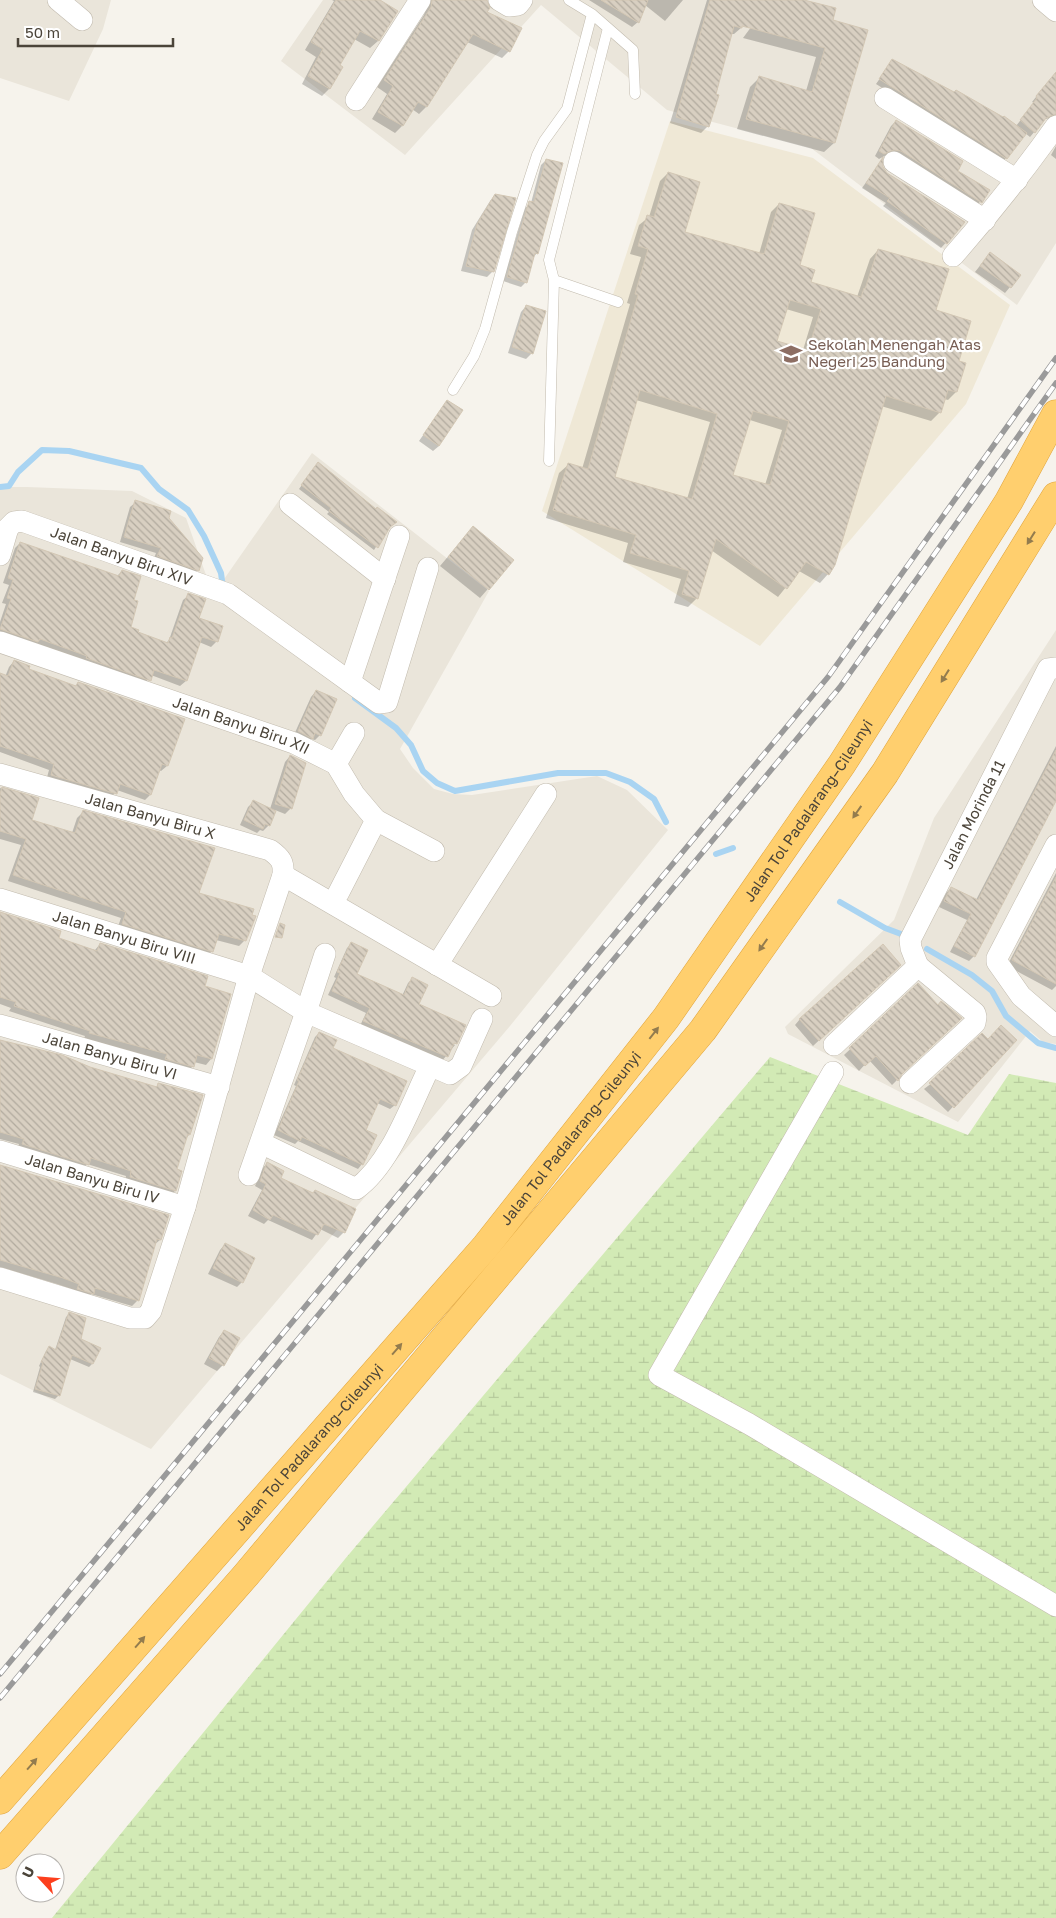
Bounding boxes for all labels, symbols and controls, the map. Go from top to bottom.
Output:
scale bar [18,15,172,47]
text: 50 m [25,23,60,41]
place label: Sekolah Menengah Atas Negeri 25 Bandung [808,335,981,370]
school or university icon: Sekolah Menengah Atas Negeri 25 Bandung [778,341,804,367]
street label: Jalan Banyu Biru XIV [48,522,195,589]
one-way arrow [1026,531,1036,544]
one-way arrow [941,669,950,682]
street label: Jalan Banyu Biru XII [170,692,313,757]
street label: Jalan Tol Padalarang–Cileunyi [739,716,876,905]
street label: Jalan Morinda 11 [938,757,1008,872]
street label: Jalan Banyu Biru X [83,788,218,842]
one-way arrow [852,805,862,819]
street label: Jalan Banyu Biru VIII [51,906,198,967]
one-way arrow [758,938,768,952]
street label: Jalan Banyu Biru VI [40,1027,179,1083]
one-way arrow [649,1027,660,1040]
street label: Jalan Tol Padalarang–Cileunyi [496,1047,644,1228]
street label: Jalan Banyu Biru IV [23,1149,162,1207]
one-way arrow [391,1343,403,1355]
street label: Jalan Tol Padalarang–Cileunyi [230,1359,387,1534]
one-way arrow [134,1636,146,1648]
one-way arrow [26,1758,38,1770]
north arrow [15,1853,65,1903]
text: U [18,1864,38,1880]

